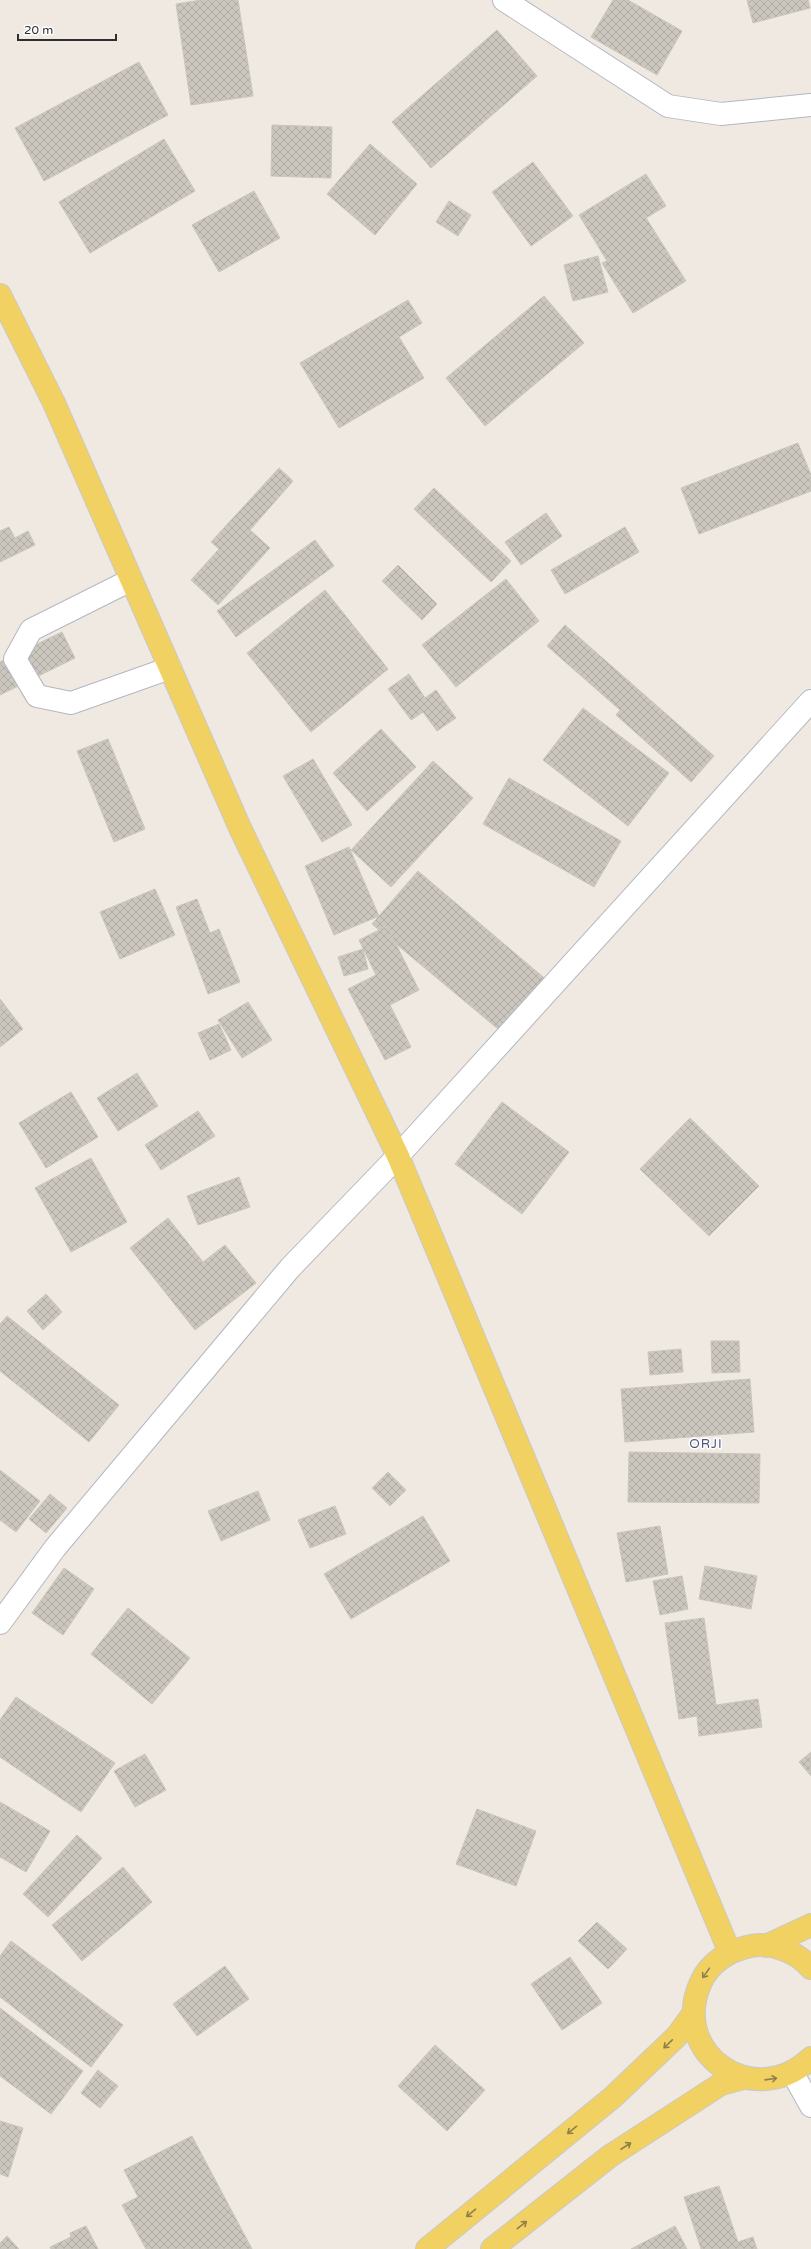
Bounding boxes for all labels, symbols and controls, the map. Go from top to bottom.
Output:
scale bar [18,16,116,42]
text: 20 m [24,23,53,37]
district label: ORJI [689,1436,723,1452]
one-way arrow [702,1967,710,1978]
one-way arrow [663,2039,673,2048]
one-way arrow [764,2075,777,2083]
one-way arrow [566,2126,577,2135]
one-way arrow [620,2142,631,2150]
one-way arrow [466,2208,477,2217]
one-way arrow [517,2221,528,2229]

